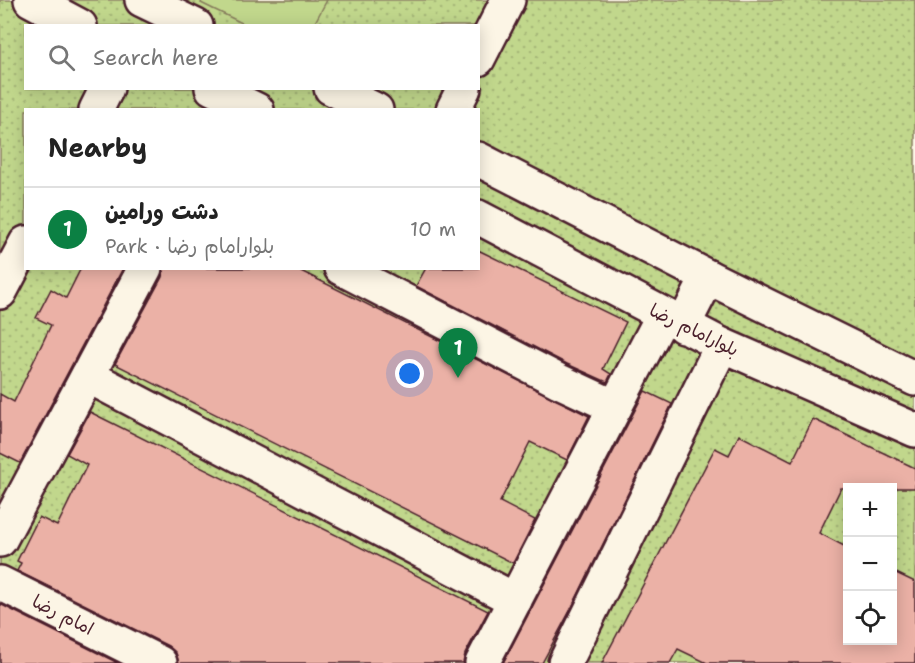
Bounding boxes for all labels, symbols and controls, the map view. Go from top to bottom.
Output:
search box [24,24,480,90]
icon: search [45,41,78,74]
text: Search here [93,43,219,72]
text: Nearby [48,130,147,165]
text: دشت ورامین [105,197,219,226]
text: 1 [63,216,72,242]
text: 10 m [410,216,456,242]
text: Park · بلوارامام رضا [105,233,274,259]
street label: بلوارامام رضا [645,298,743,364]
pin: 1 [438,328,478,378]
your location [395,359,424,388]
map controls [843,483,897,645]
button: + [843,483,897,537]
button: − [843,537,897,591]
street label: امام رضا [27,589,98,643]
button: locate [843,591,897,645]

